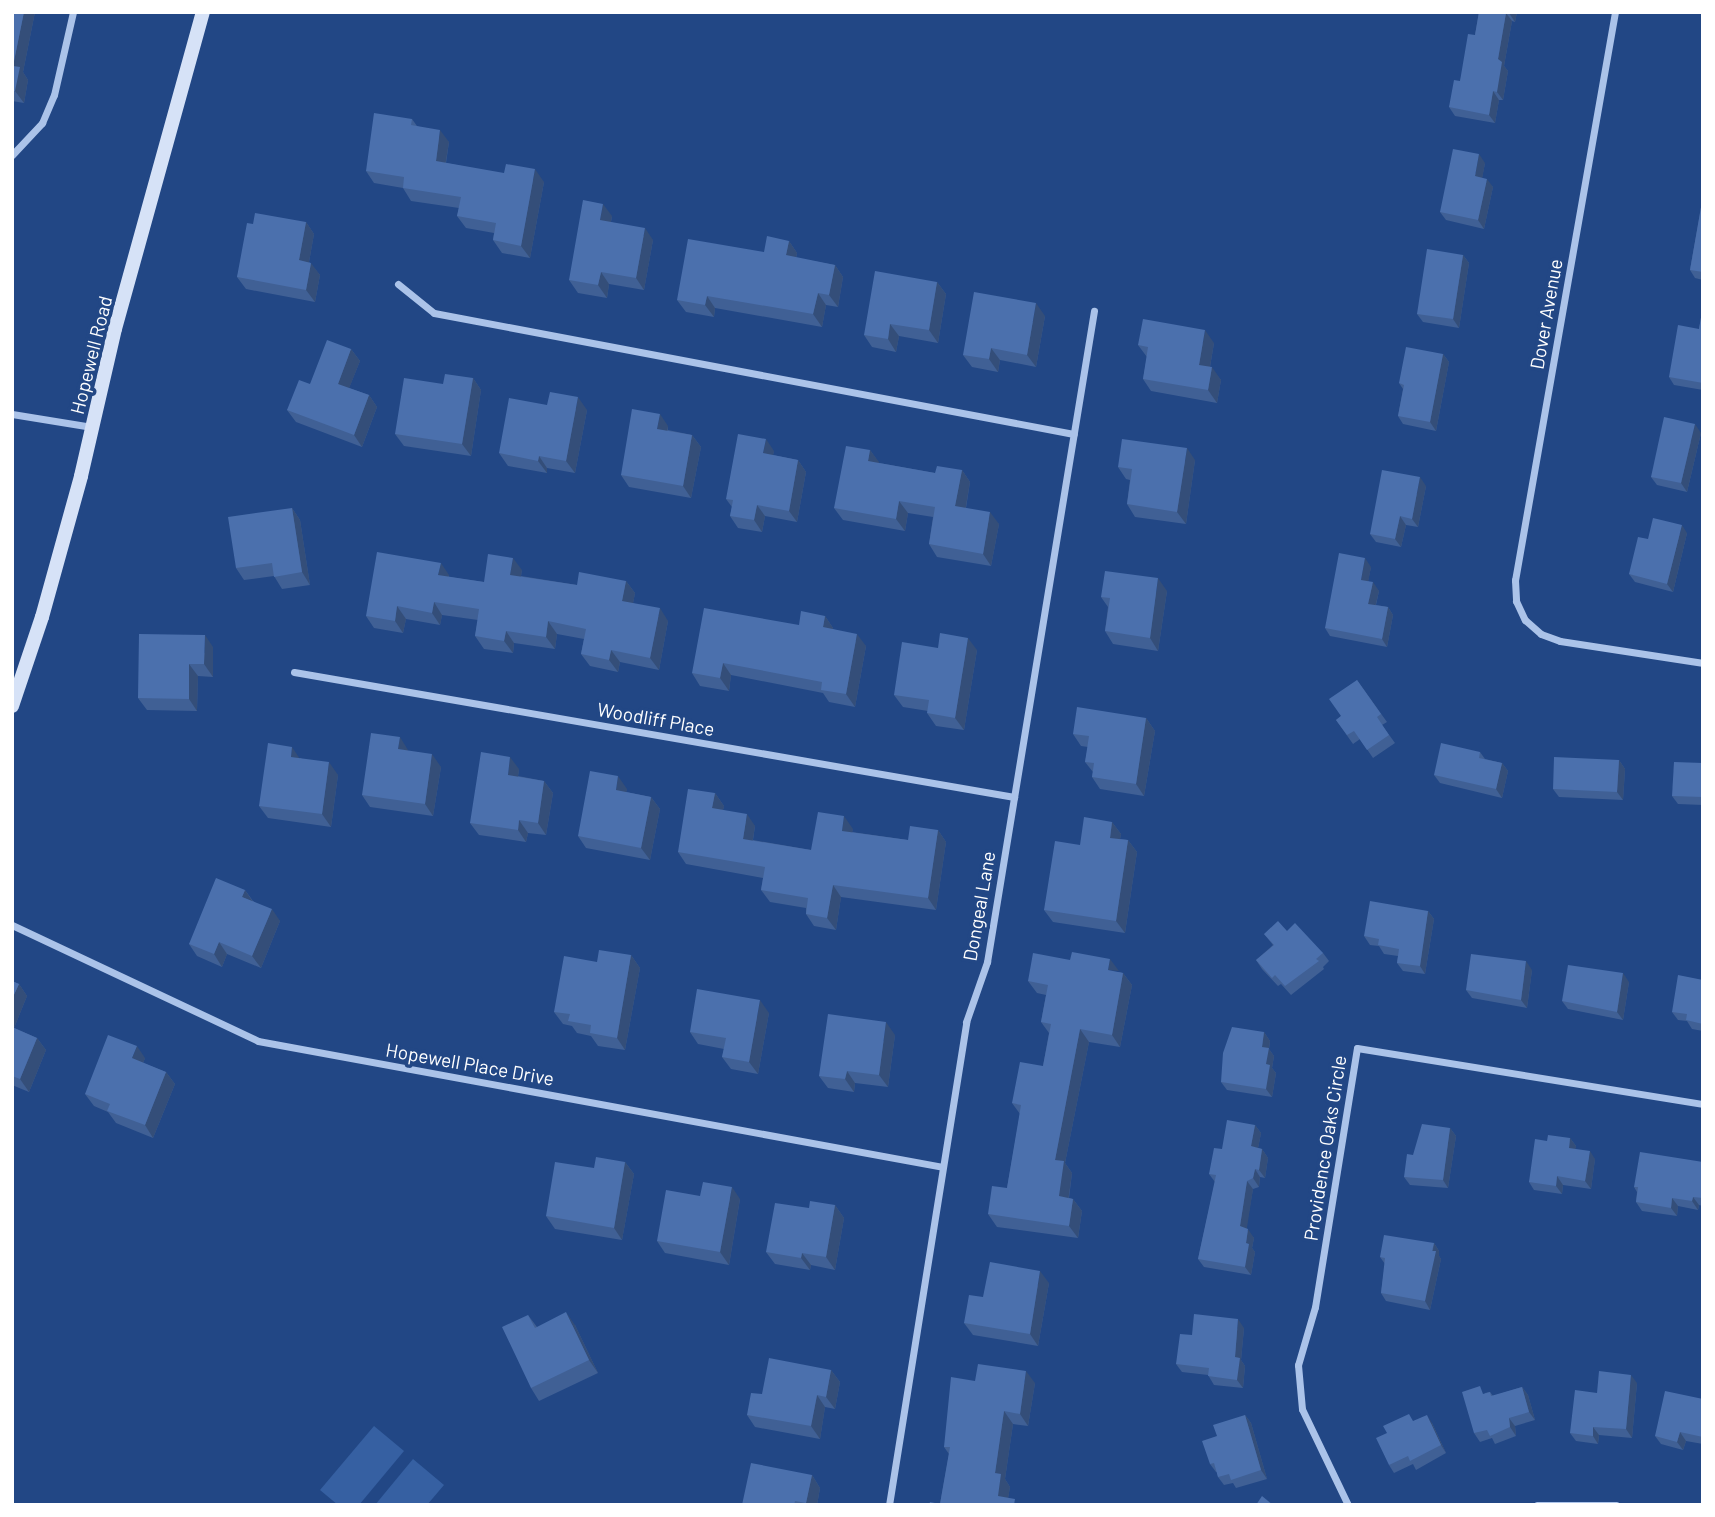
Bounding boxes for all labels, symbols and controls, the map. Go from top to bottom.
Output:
street label: Dover Avenue [1525,257,1567,371]
street label: Hopewell Road [65,294,117,416]
street label: Woodliff Place [596,697,716,741]
street label: Dongeal Lane [958,849,1000,963]
street label: Hopewell Place Drive [384,1038,556,1090]
street label: Providence Oaks Circle [1299,1054,1351,1242]

